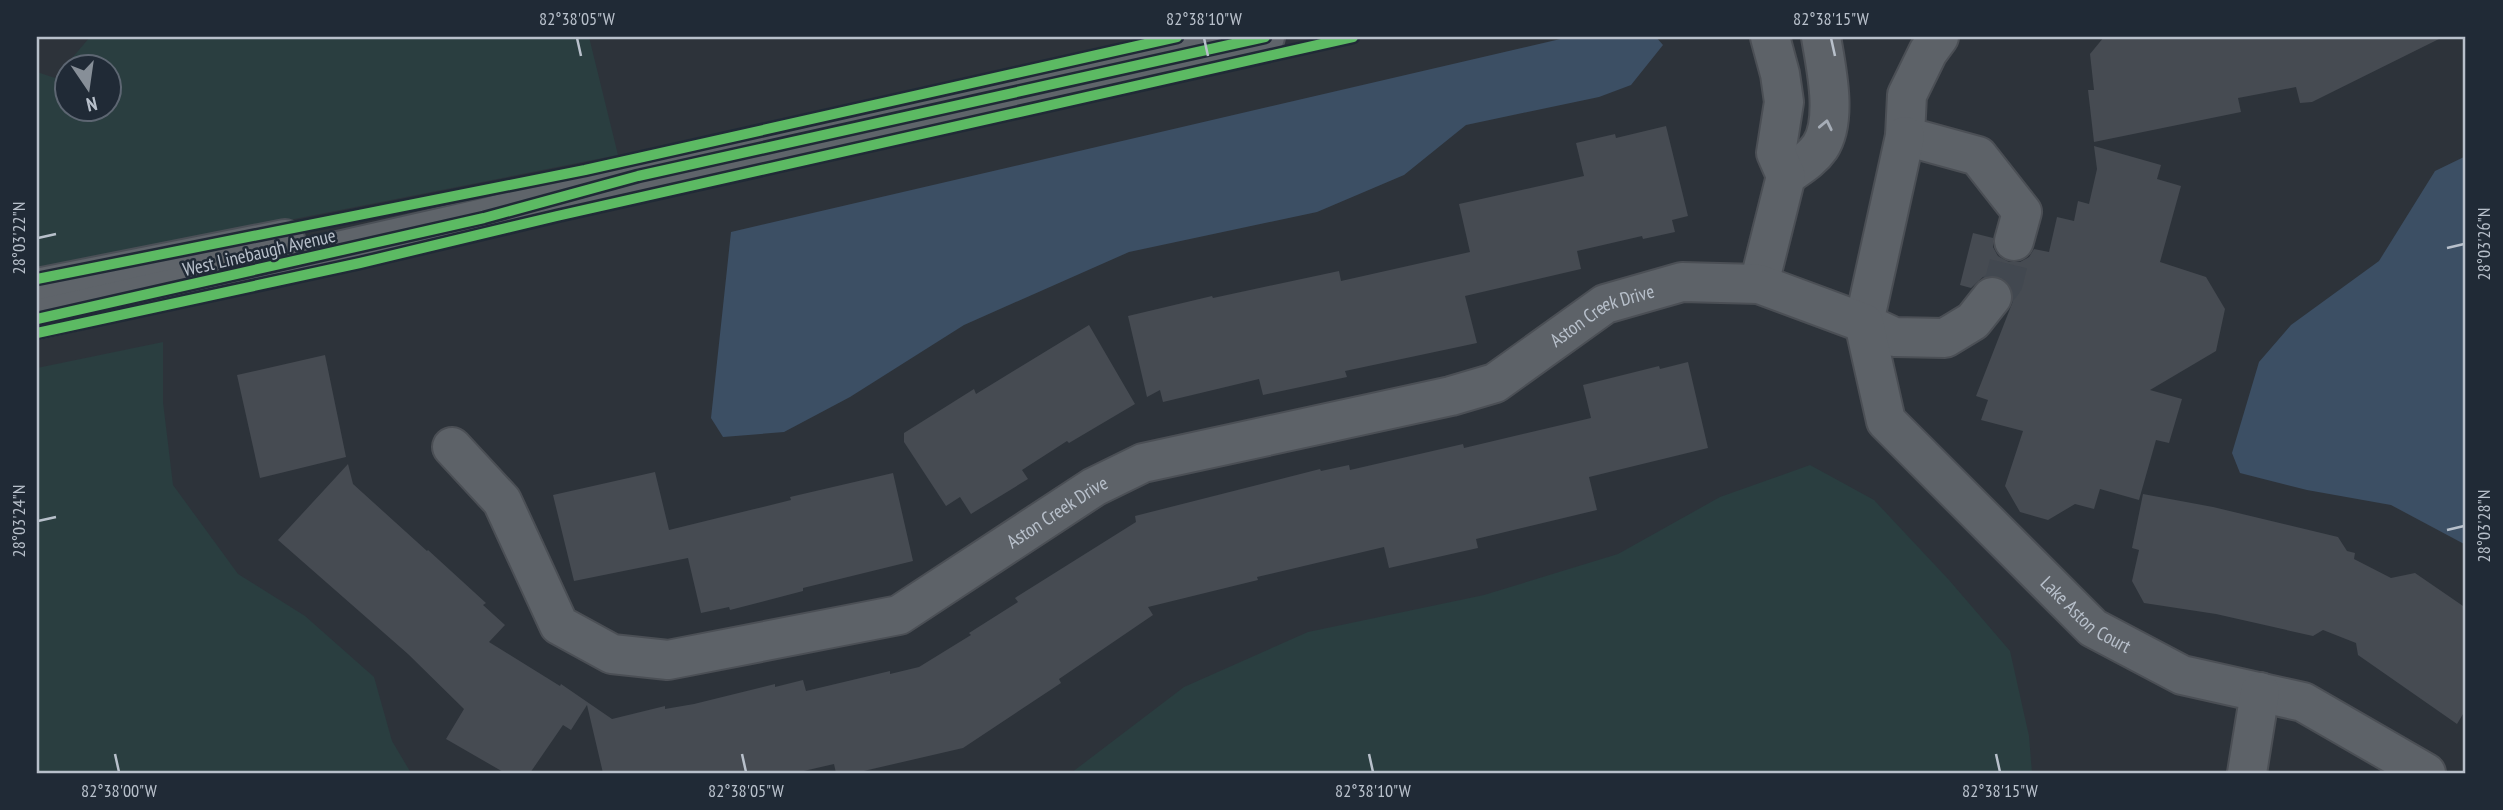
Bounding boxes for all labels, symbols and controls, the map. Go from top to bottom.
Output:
text: 82°38'05"W [539,7,615,30]
text: 82°38'10"W [1166,7,1242,30]
text: 82°38'15"W [1793,7,1869,30]
north arrow [52,52,122,122]
text: N [84,92,100,117]
one-way arrow [1818,119,1833,131]
text: 28°03'22"N [7,202,30,274]
text: 28°03'26"N [2472,208,2495,280]
street label: West Linebaugh Avenue [180,223,338,281]
street label: Aston Creek Drive [1545,279,1657,352]
street label: Aston Creek Drive [1002,470,1112,553]
text: 28°03'24"N [7,485,30,557]
text: 28°03'28"N [2472,490,2495,562]
street label: Lake Aston Court [2036,571,2136,658]
text: 82°38'00"W [81,779,157,802]
text: 82°38'05"W [708,779,784,802]
text: 82°38'10"W [1335,779,1411,802]
text: 82°38'15"W [1962,779,2038,802]

